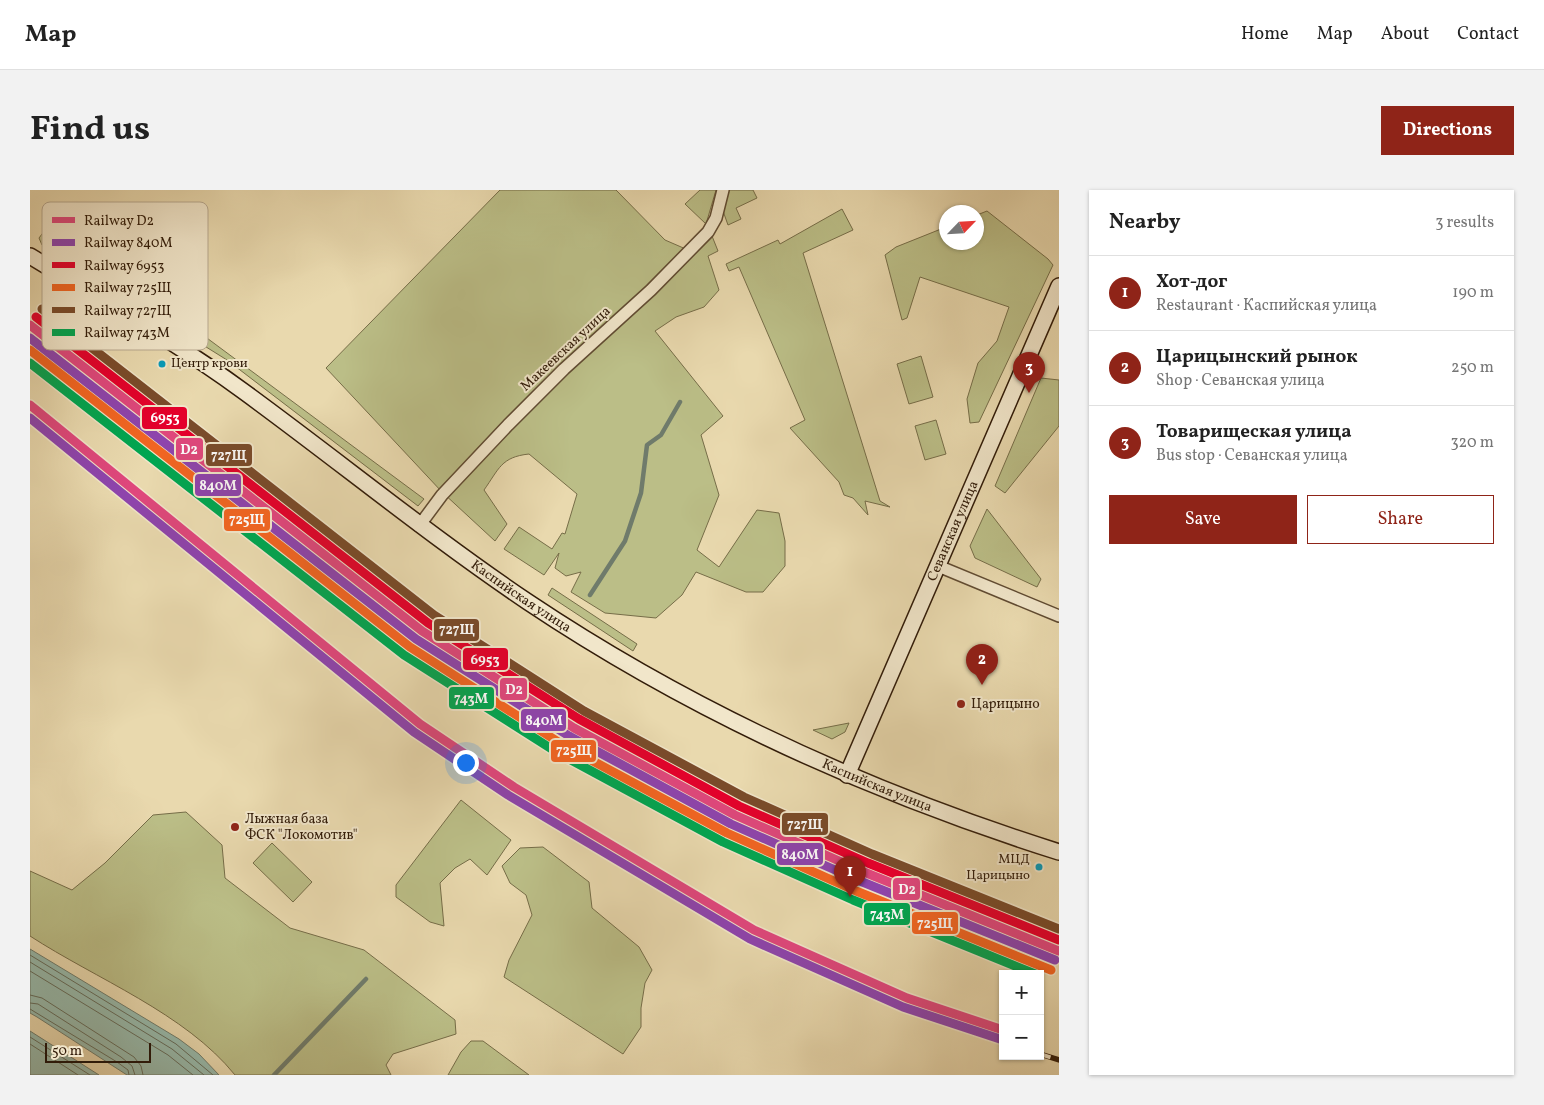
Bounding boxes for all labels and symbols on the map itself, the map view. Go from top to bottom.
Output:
legend [42,202,208,350]
north arrow [939,205,984,250]
text: Railway D2 [84,212,154,231]
text: Railway 840М [84,234,173,253]
text: Railway 6953 [84,257,164,276]
text: Railway 725Щ [84,279,172,298]
text: Railway 727Щ [84,302,172,321]
street label: Макеевская улица [517,302,615,396]
text: Railway 743М [84,324,170,343]
pin: 3 [1013,352,1045,393]
place label: Центр крови [171,355,248,373]
marker: Центр крови [157,359,167,369]
line badge: 6953 [141,406,188,430]
text: 6953 [150,409,180,428]
line badge: D2 [175,437,204,461]
text: D2 [180,441,198,460]
line badge: 727Щ [205,443,253,467]
text: 727Щ [211,447,247,466]
line badge: 840М [194,473,242,497]
text: 840М [199,477,237,496]
street label: Севанская улица [923,478,983,584]
line badge: 725Щ [223,508,271,532]
text: 725Щ [229,511,265,530]
street label: Каспийская улица [467,556,575,637]
line badge: 727Щ [433,618,480,642]
text: 727Щ [439,621,475,640]
pin: 2 [966,644,998,685]
line badge: 6953 [462,647,509,671]
text: 6953 [470,651,500,670]
line badge: D2 [499,677,528,701]
text: D2 [505,681,523,700]
line badge: 743М [448,686,495,710]
text: 743М [454,690,489,709]
place label: Царицыно [971,695,1040,714]
marker: Царицыно [955,698,967,710]
line badge: 840М [520,708,567,732]
text: 840М [525,712,563,731]
line badge: 725Щ [550,739,597,763]
text: 725Щ [556,742,592,761]
your location [453,750,479,776]
street label: Каспийская улица [819,754,935,817]
place label: Лыжная база ФСК "Локомотив" [245,810,358,845]
line badge: 727Щ [781,812,829,836]
text: 727Щ [787,816,823,835]
marker: Лыжная база ФСК "Локомотив" [229,821,241,833]
line badge: 840М [776,842,824,866]
text: 840М [781,846,819,865]
place label: МЦД Царицыно [966,851,1030,885]
pin: 1 [834,856,866,897]
marker: МЦД Царицыно [1034,862,1044,872]
line badge: D2 [892,877,921,901]
text: D2 [898,881,916,900]
line badge: 743М [863,902,911,926]
text: 743М [870,906,905,925]
line badge: 725Щ [911,911,959,935]
text: 725Щ [917,915,953,934]
scale bar [45,1040,151,1063]

